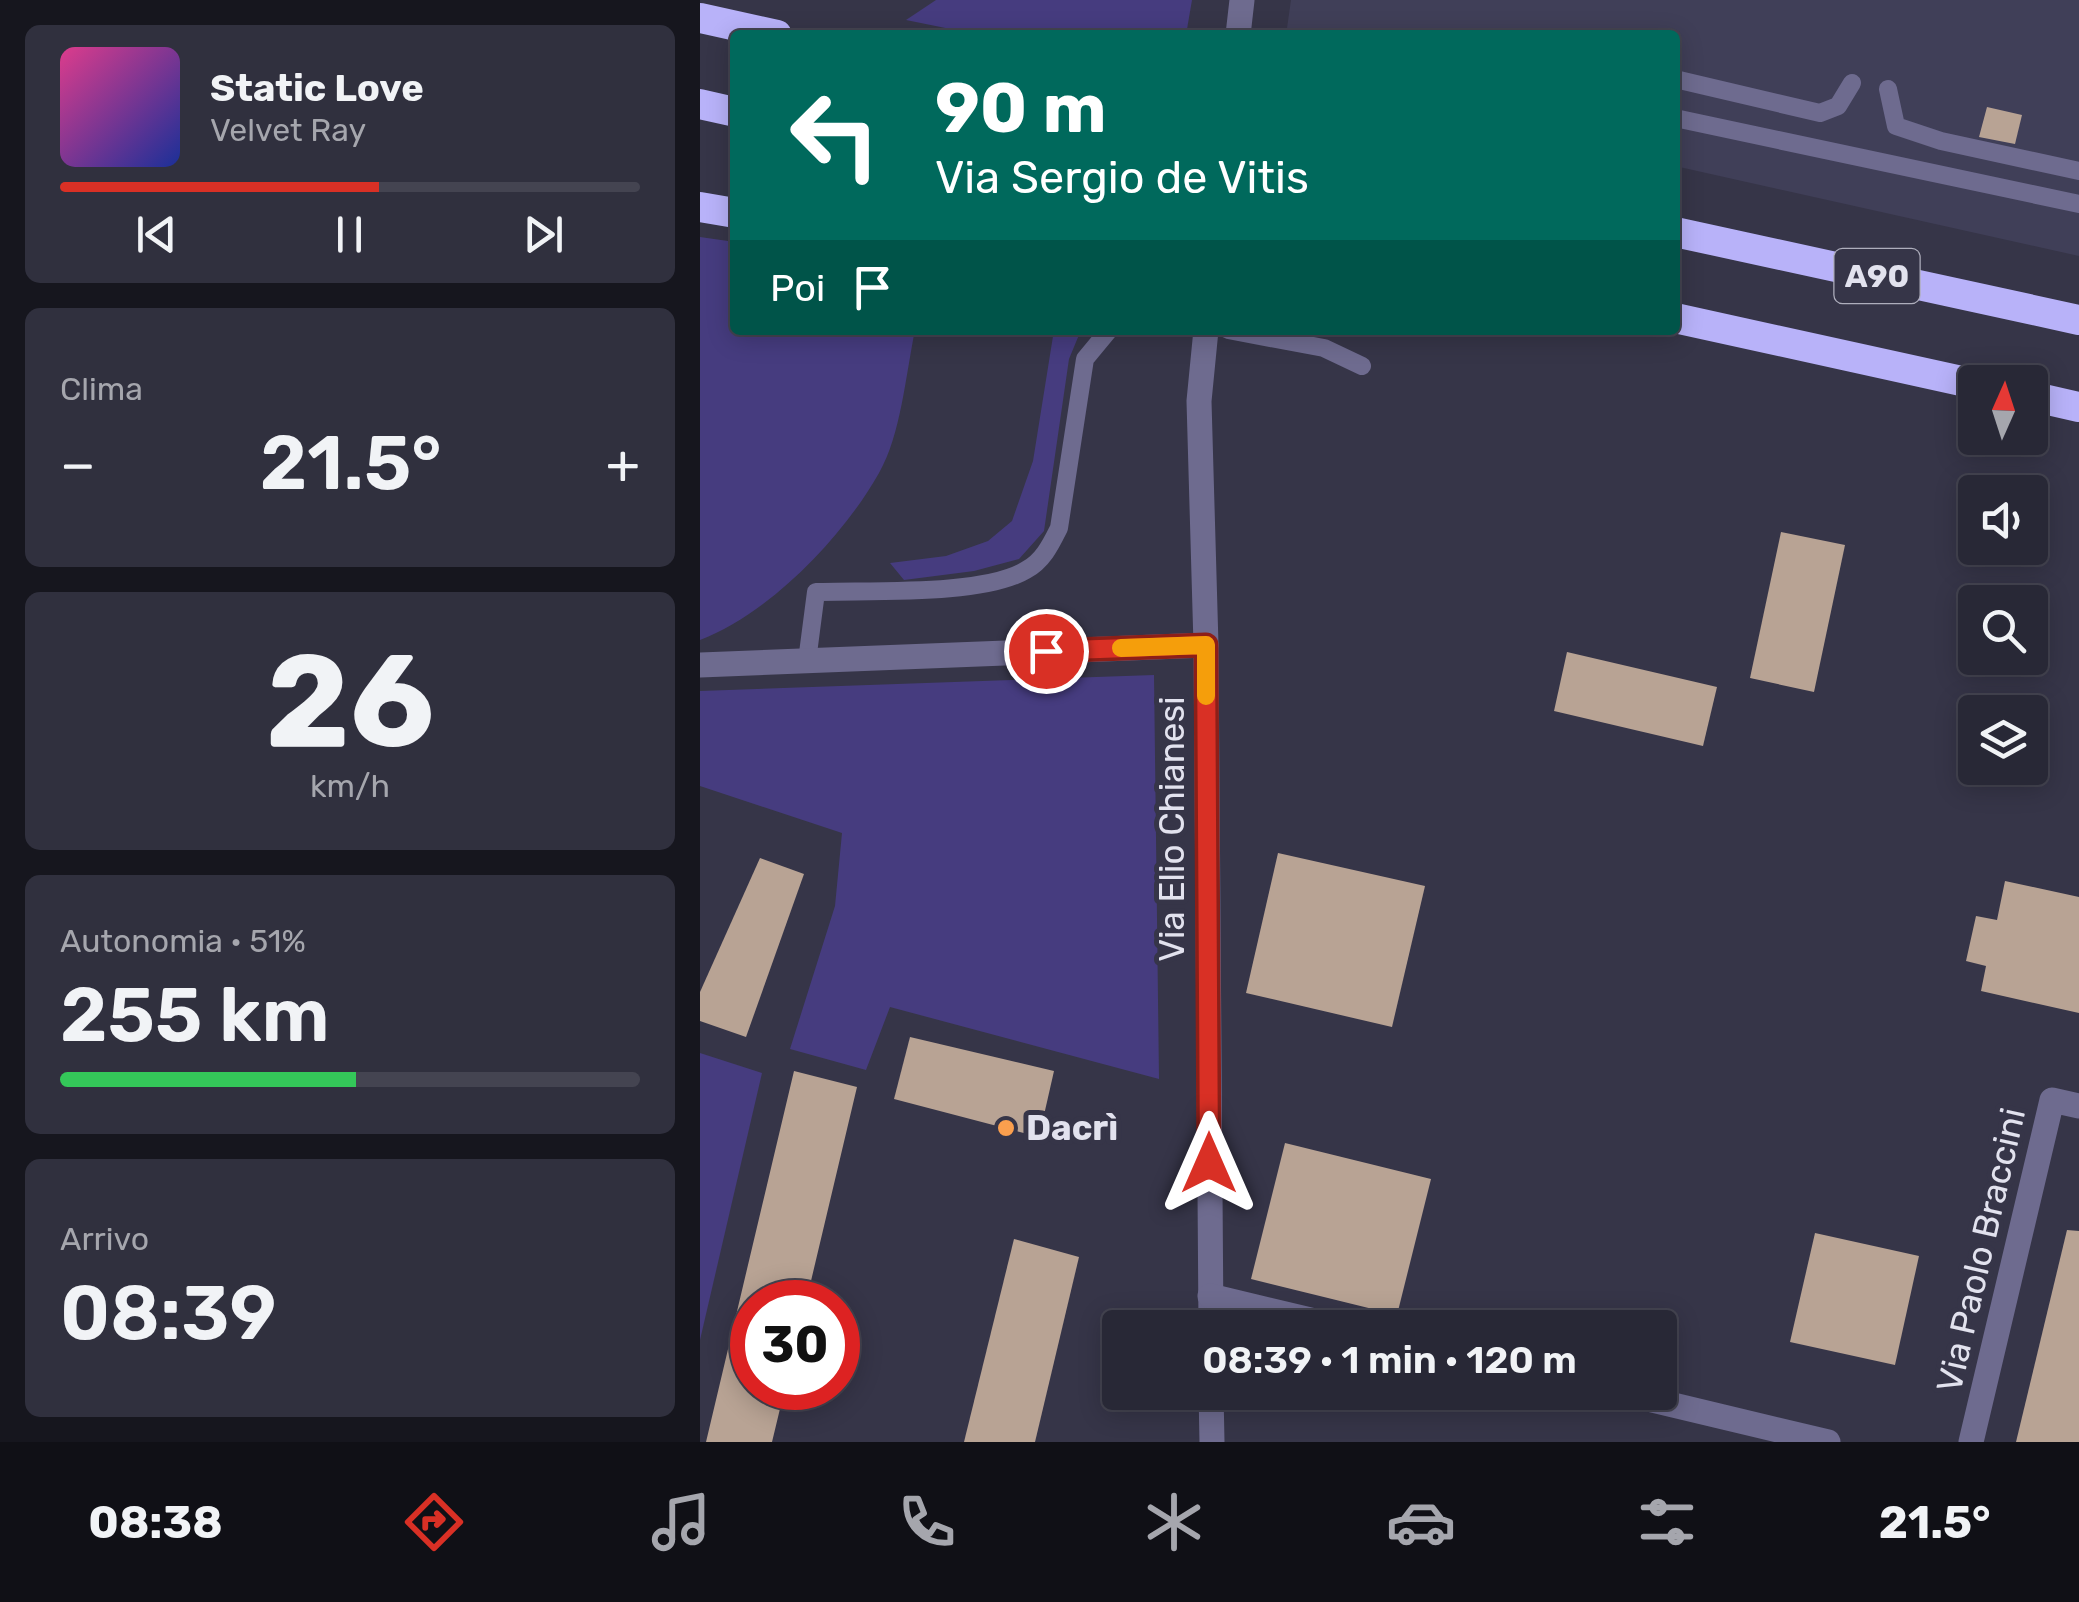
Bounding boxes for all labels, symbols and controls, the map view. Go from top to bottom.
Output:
text: Static Love [210,65,424,111]
text: 90 m [935,67,1107,150]
icon: left [770,70,900,200]
text: Velvet Ray [210,111,366,149]
text: Via Sergio de Vitis [935,151,1309,204]
icon: previous [129,207,184,262]
icon: pause [322,207,377,262]
icon: next [516,207,571,262]
road number: A90 [1834,249,1920,303]
icon: arrive [845,260,900,315]
text: Poi [770,265,825,311]
north arrow [1958,365,2048,455]
map controls [1958,365,2048,785]
text: Clima [60,370,143,408]
text: 21.5° [260,419,442,508]
text: − [60,432,96,497]
text: + [606,432,640,497]
button: sound [1958,475,2048,565]
button: search [1958,585,2048,675]
pin [1004,609,1089,694]
text: 26 [265,624,435,779]
icon: arrive [1019,624,1074,679]
button: layers [1958,695,2048,785]
street label: Via Elio Chianesi [1151,696,1193,962]
text: km/h [310,767,390,805]
text: Autonomia · 51% [60,922,306,960]
text: 255 km [60,971,330,1060]
street label: Via Paolo Braccini [1928,1104,2034,1396]
place label: Dacrì [1026,1107,1118,1149]
position arrow [1157,1111,1261,1215]
marker: Dacrì [995,1117,1017,1139]
text: Arrivo [60,1220,149,1258]
text: 08:39 [60,1269,277,1358]
speed limit sign: 30 [730,1280,860,1410]
text: 08:39 · 1 min · 120 m [1202,1337,1577,1383]
icon: directions [399,1487,469,1557]
icon: music [646,1487,716,1557]
icon: phone [892,1487,962,1557]
icon: climate [1139,1487,1209,1557]
icon: car [1386,1487,1456,1557]
icon: filters [1632,1487,1702,1557]
text: 08:38 [88,1496,223,1549]
text: 21.5° [1879,1496,1991,1549]

